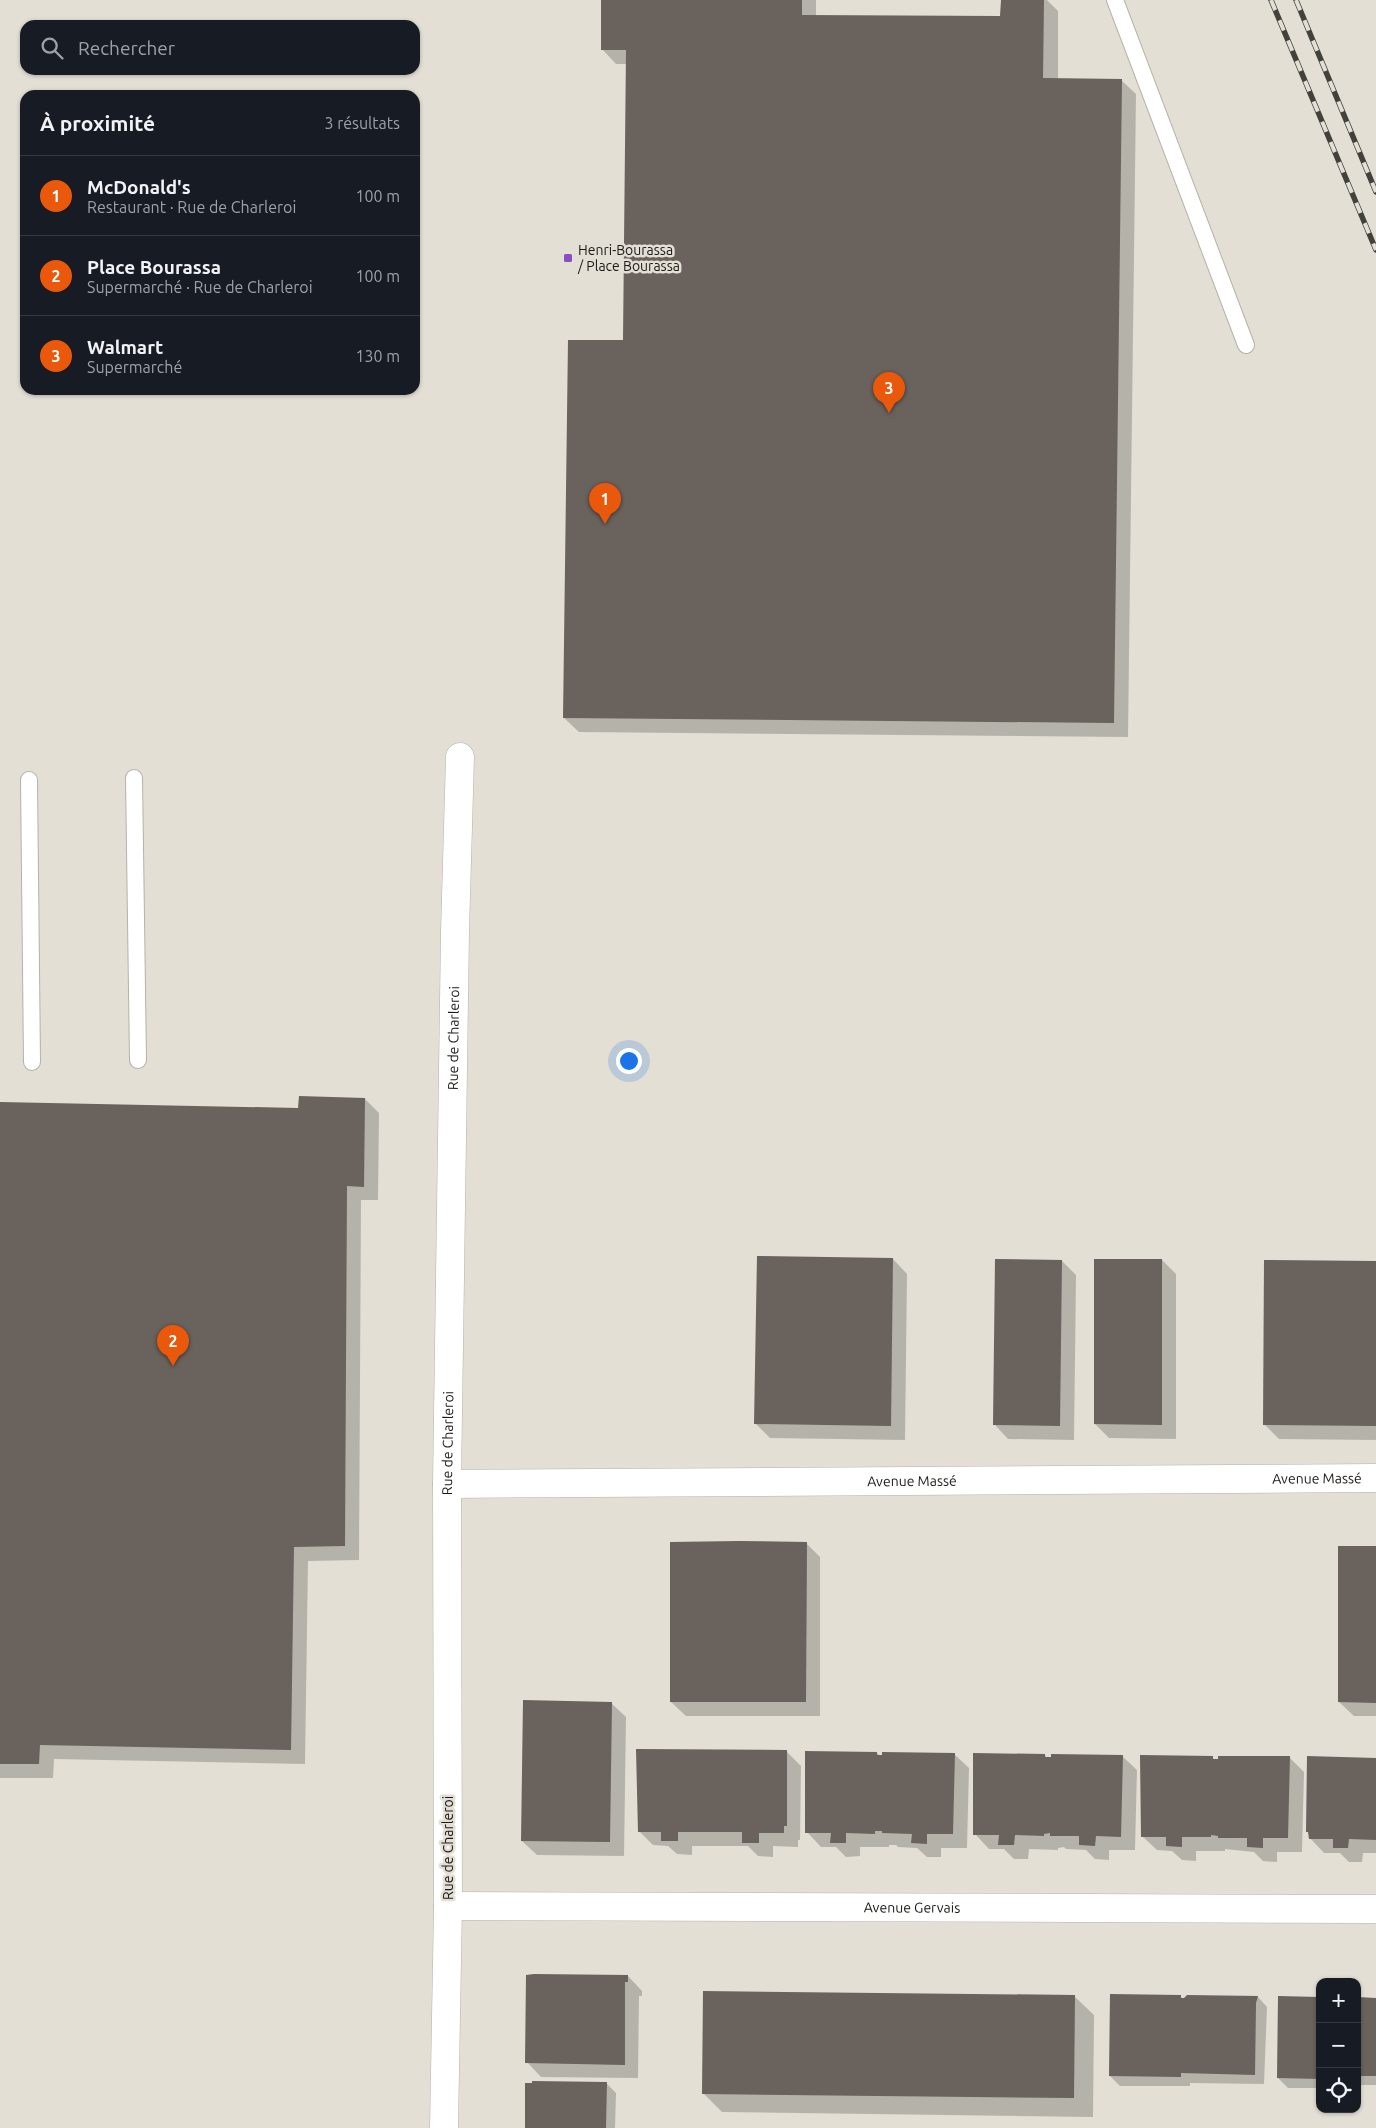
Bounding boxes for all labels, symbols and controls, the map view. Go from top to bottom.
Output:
search box [20,20,420,75]
icon: search [38,34,66,62]
text: Rechercher [78,37,175,59]
text: À proximité [40,111,155,135]
text: 3 résultats [324,114,400,132]
text: McDonald's [87,176,191,198]
text: 1 [51,187,61,205]
text: 100 m [355,187,400,205]
text: Restaurant · Rue de Charleroi [87,198,296,216]
place label: Henri-Bourassa / Place Bourassa [577,242,680,274]
marker: Henri-Bourassa / Place Bourassa [562,252,574,264]
text: Place Bourassa [87,256,221,278]
text: 2 [51,267,61,285]
text: 100 m [355,267,400,285]
text: Supermarché · Rue de Charleroi [87,278,313,296]
text: Walmart [87,336,163,358]
text: 3 [51,347,61,365]
text: 130 m [355,347,400,365]
text: Supermarché [87,358,182,376]
pin: 3 [873,372,905,413]
pin: 1 [589,483,621,524]
street label: Rue de Charleroi [445,986,462,1090]
your location [616,1048,642,1074]
pin: 2 [157,1325,189,1366]
street label: Rue de Charleroi [439,1391,456,1495]
street label: Avenue Massé [1272,1470,1362,1487]
street label: Avenue Massé [867,1473,957,1489]
street label: Rue de Charleroi [440,1796,456,1900]
street label: Avenue Gervais [864,1899,960,1916]
map controls [1316,1978,1361,2113]
button: + [1316,1978,1361,2023]
button: − [1316,2023,1361,2068]
button: locate [1316,2068,1361,2113]

